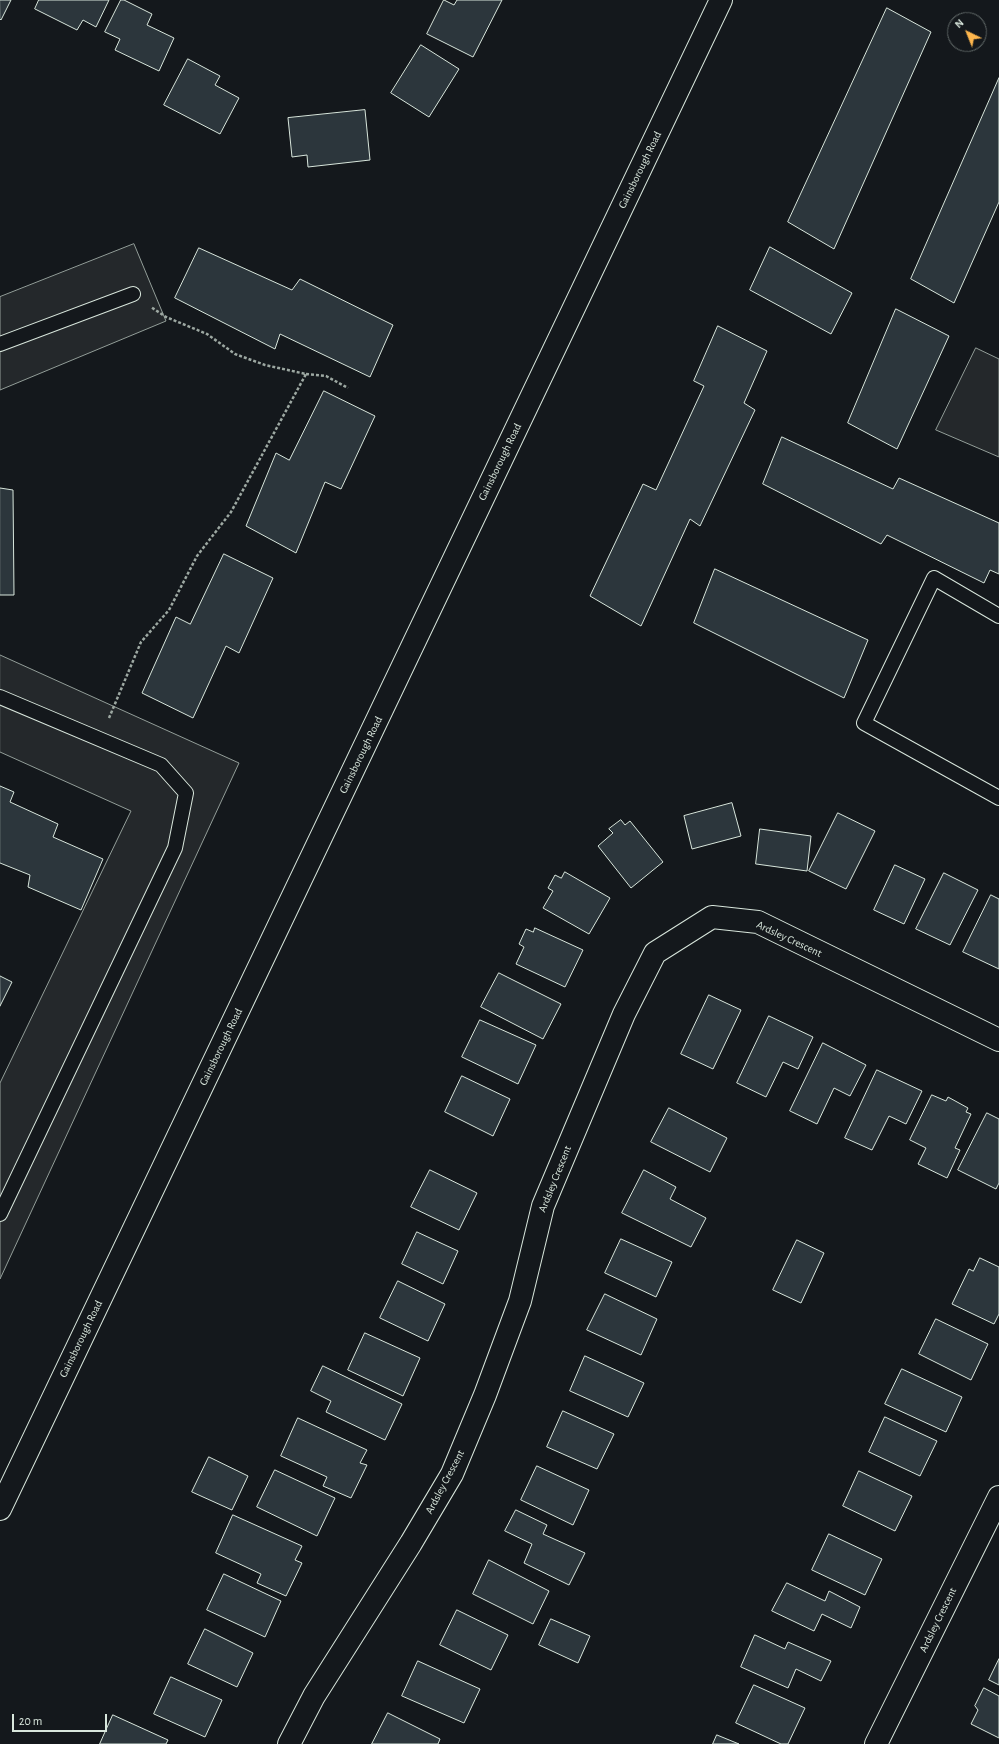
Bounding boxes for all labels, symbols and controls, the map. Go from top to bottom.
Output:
north arrow [947,12,987,52]
text: N [953,17,966,30]
street label: Gainsborough Road [616,129,664,211]
street label: Gainsborough Road [476,421,524,503]
street label: Gainsborough Road [337,714,385,796]
street label: Ardsley Crescent [754,918,824,960]
street label: Gainsborough Road [197,1006,245,1088]
street label: Ardsley Crescent [536,1144,574,1214]
street label: Gainsborough Road [57,1298,105,1380]
street label: Ardsley Crescent [423,1448,467,1516]
street label: Ardsley Crescent [917,1585,959,1655]
scale bar [14,1706,109,1732]
text: 20 m [19,1715,42,1727]

